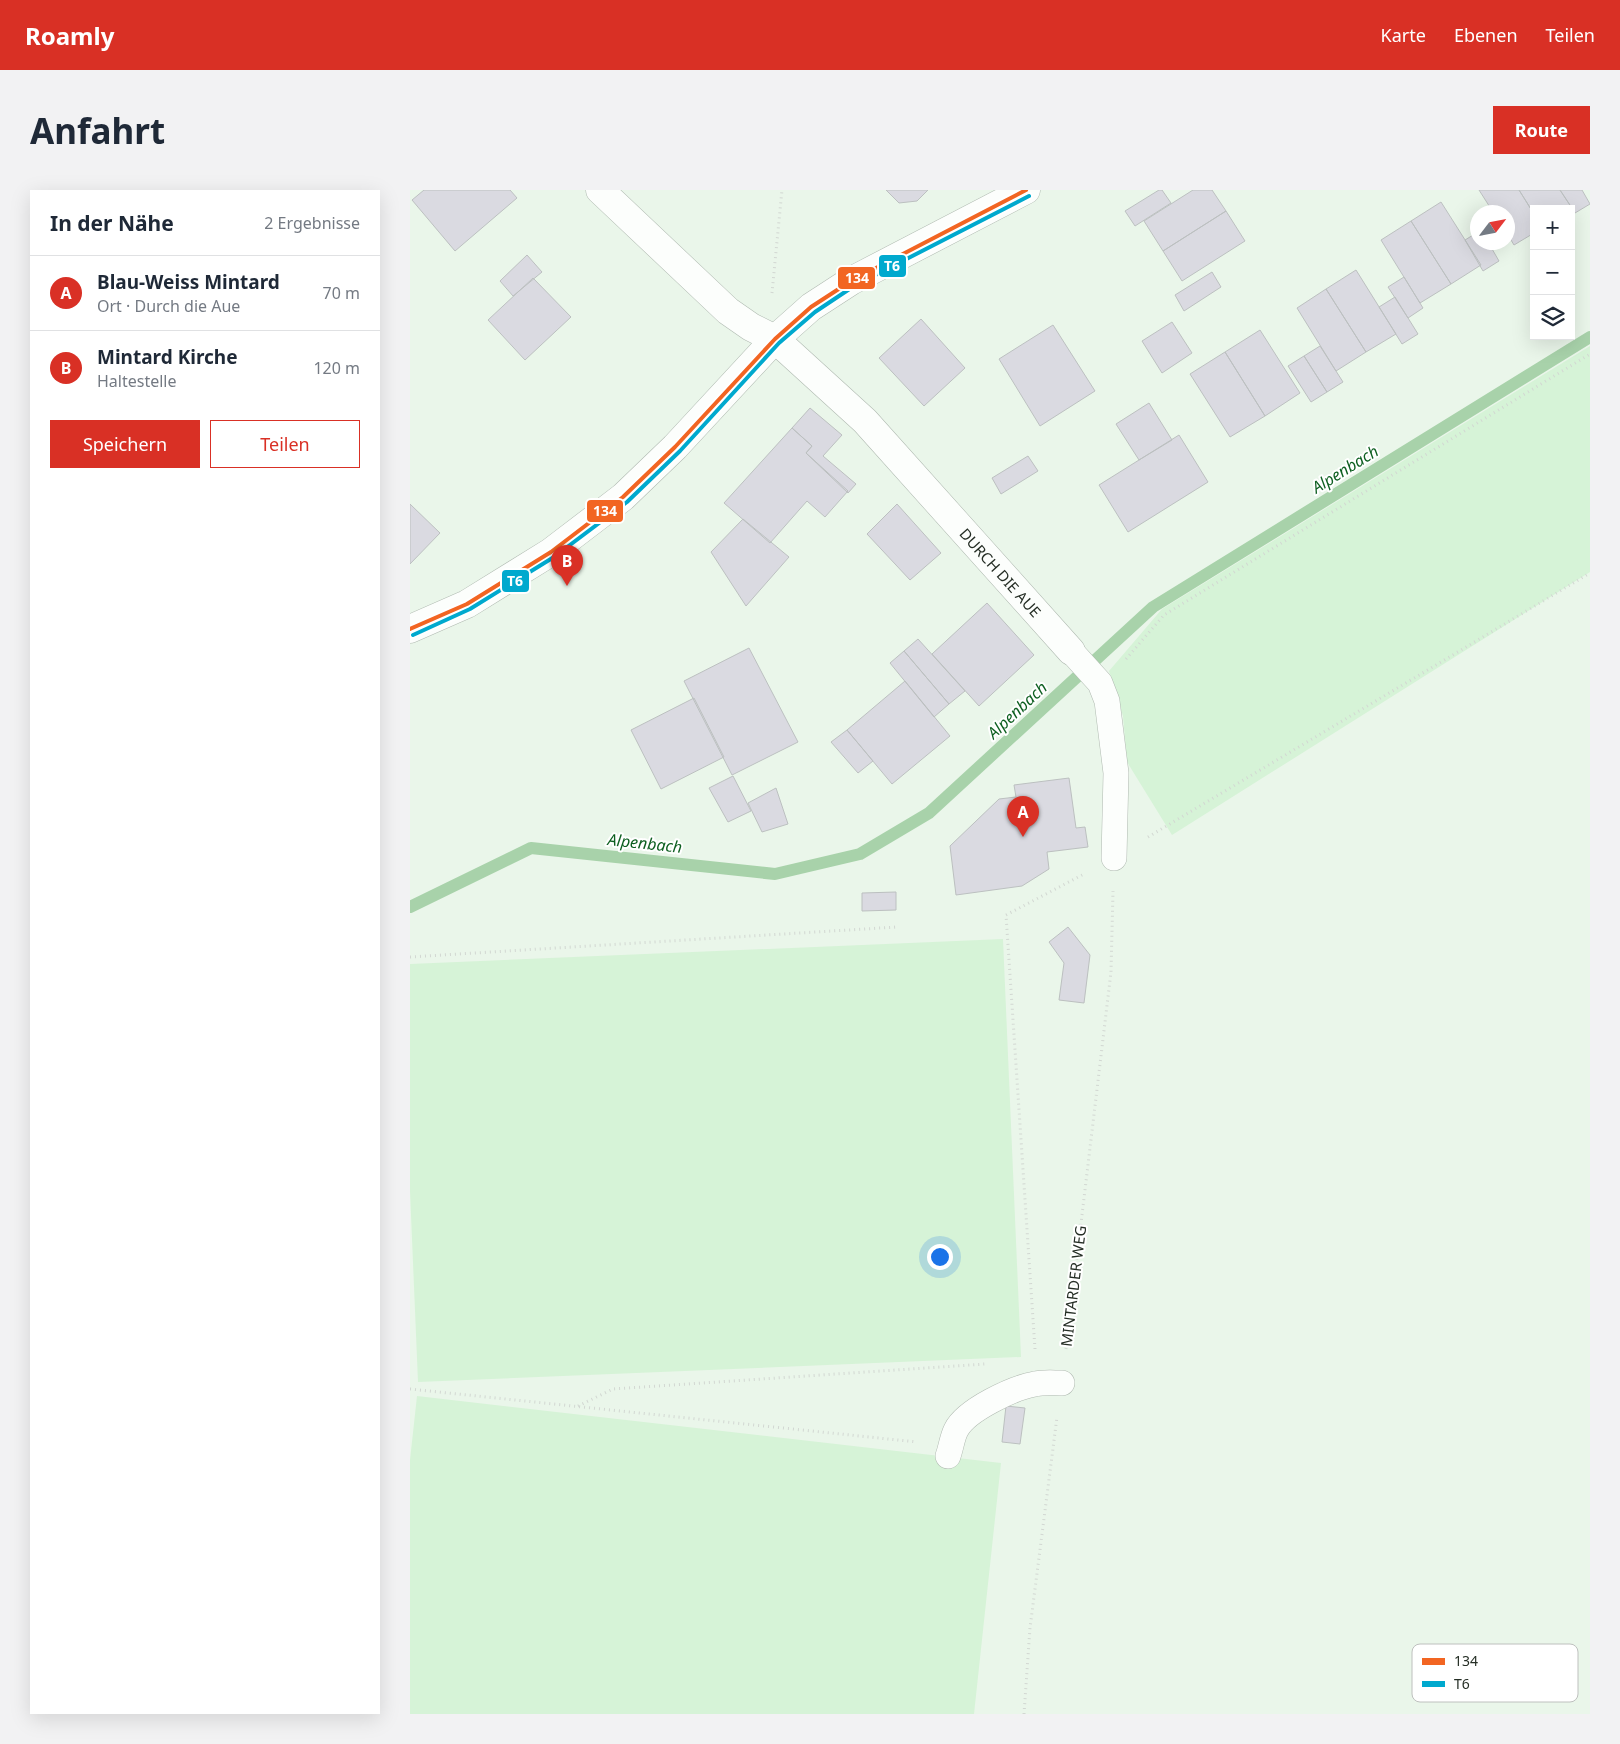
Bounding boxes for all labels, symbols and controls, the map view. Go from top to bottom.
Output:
text: Roamly [25,19,114,52]
text: Karte [1381,23,1426,47]
text: Ebenen [1454,23,1518,47]
text: Teilen [1546,23,1595,47]
button: Route [1493,106,1590,154]
text: Anfahrt [30,107,165,154]
north arrow [1470,205,1515,250]
map controls [1530,205,1575,340]
button: + [1530,205,1575,250]
text: In der Nähe [50,209,174,237]
text: 2 Ergebnisse [264,212,360,234]
button: − [1530,250,1575,295]
line badge: T6 [878,254,907,278]
text: T6 [884,256,900,275]
line badge: 134 [837,266,876,290]
text: 134 [845,268,869,287]
text: Blau-Weiss Mintard [97,269,280,295]
text: A [60,282,72,304]
text: 70 m [323,282,360,304]
text: Ort · Durch die Aue [97,295,240,317]
button: layers [1530,295,1575,340]
text: Mintard Kirche [97,344,238,370]
text: B [61,357,71,379]
text: 120 m [313,357,360,379]
text: Haltestelle [97,370,177,392]
button: Speichern [50,420,200,468]
button: Teilen [210,420,360,468]
water label: Alpenbach [1307,440,1382,499]
line badge: 134 [586,499,624,523]
text: 134 [593,501,617,520]
street label: DURCH DIE AUE [955,524,1046,621]
pin: B [551,545,583,586]
line badge: T6 [501,569,530,593]
text: T6 [507,571,523,590]
water label: Alpenbach [982,677,1052,744]
pin: A [1007,796,1039,837]
water label: Alpenbach [606,828,683,858]
street label: MINTARDER WEG [1056,1224,1090,1348]
your location [927,1244,953,1270]
legend [1412,1644,1578,1702]
text: 134 [1454,1651,1478,1670]
text: T6 [1454,1674,1470,1693]

